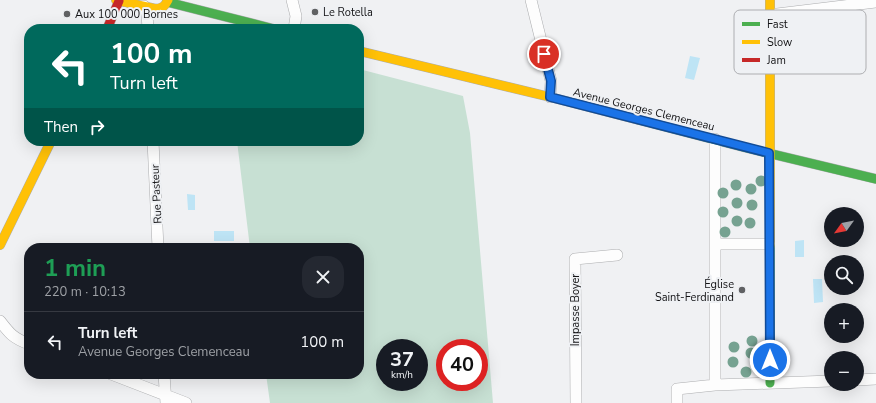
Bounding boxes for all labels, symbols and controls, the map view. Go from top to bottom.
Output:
place label: Le Rotella [323,5,373,20]
place label: Aux 100 000 Bornes [75,7,178,22]
marker: Le Rotella [310,7,320,17]
marker: Aux 100 000 Bornes [62,9,72,19]
legend [734,10,866,74]
text: Fast [767,17,788,32]
text: 100 m [110,35,193,73]
text: Slow [767,35,792,50]
pin [527,37,561,71]
icon: left [44,40,96,92]
icon: arrive [533,43,555,65]
text: Jam [766,53,786,68]
text: Turn left [110,71,178,95]
street label: Avenue Georges Clemenceau [572,85,716,134]
icon: right [86,116,108,138]
text: Then [44,117,78,137]
street label: Rue Pasteur [147,164,166,224]
north arrow [824,207,864,247]
map controls [824,207,864,391]
text: 1 min [44,252,106,284]
button: search [824,255,864,295]
button: close [302,256,344,298]
street label: Impasse Boyer [568,274,583,346]
place label: Église Saint-Ferdinand [655,276,734,305]
text: 220 m · 10:13 [44,283,126,301]
marker: Église Saint-Ferdinand [737,285,747,295]
button: + [824,303,864,343]
text: Turn left [78,323,137,343]
icon: left [44,331,66,353]
text: 100 m [300,332,344,352]
speed limit sign: 40 [436,339,488,391]
position arrow [749,339,791,381]
text: Avenue Georges Clemenceau [78,343,250,361]
text: 37 [390,346,414,373]
button: − [824,351,864,391]
text: km/h [391,368,413,382]

